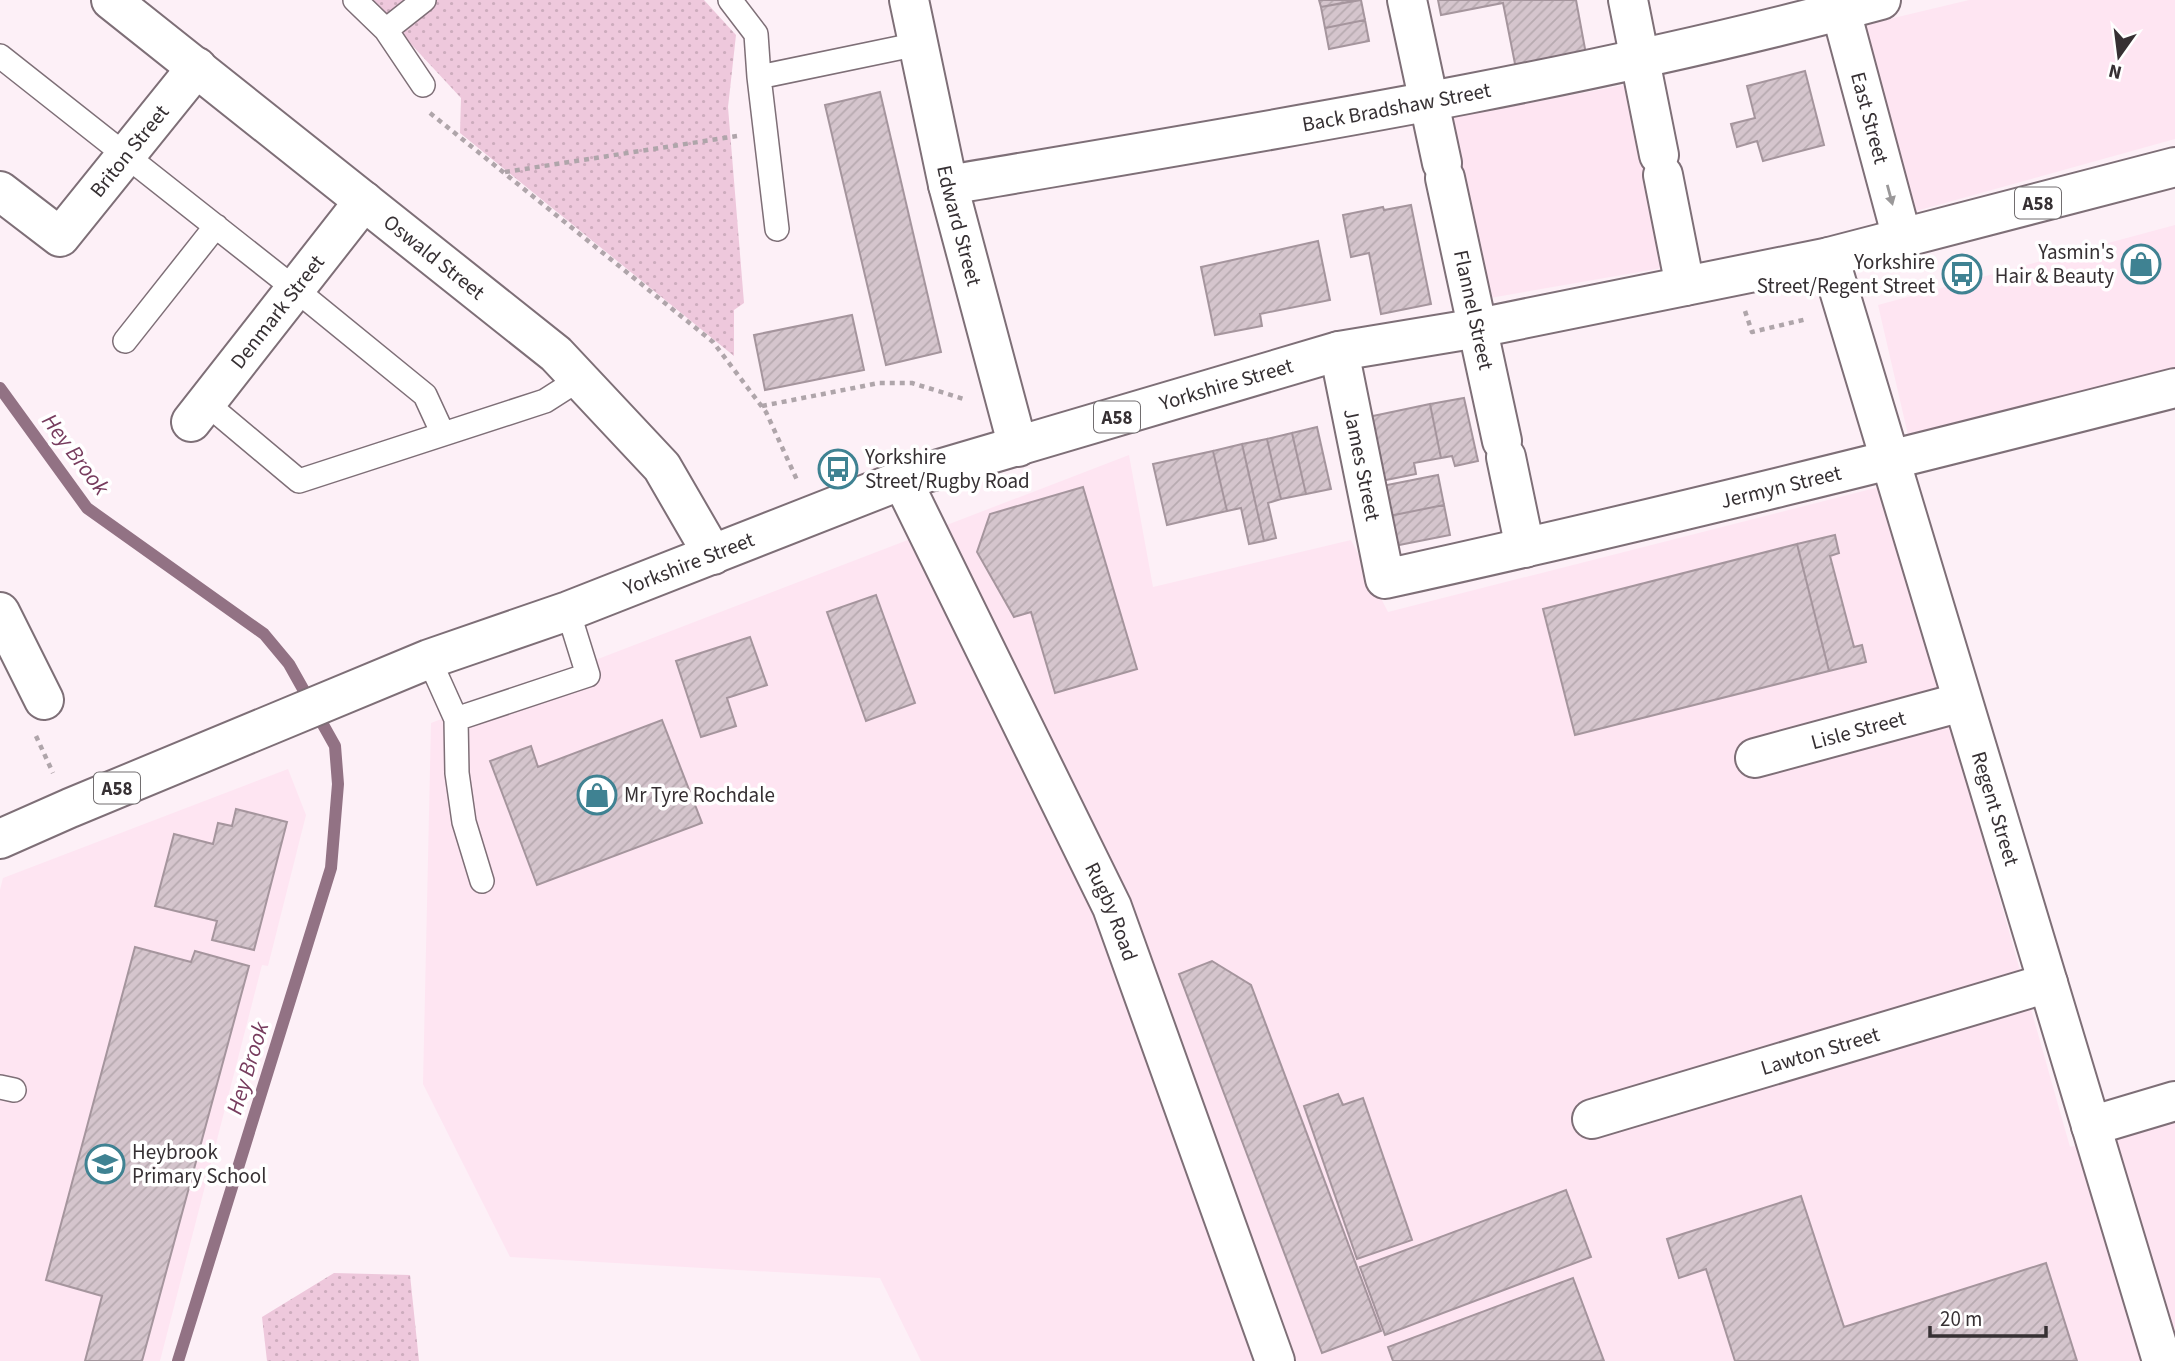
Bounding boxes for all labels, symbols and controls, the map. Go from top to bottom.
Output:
north arrow [2084,21,2154,91]
text: N [2106,56,2125,86]
street label: East Street [1843,69,1896,167]
street label: Back Bradshaw Street [1300,75,1493,139]
street label: Briton Street [83,98,176,204]
street label: Edward Street [929,162,989,289]
one-way arrow [1886,185,1896,206]
road number: A58 [2015,188,2061,218]
street label: Oswald Street [377,207,491,307]
place label: Yasmin's Hair & Beauty [1995,237,2114,291]
shop icon: Yasmin's Hair & Beauty [2120,243,2162,285]
street label: Flannel Street [1446,247,1501,373]
place label: Yorkshire Street/Regent Street [1757,247,1935,301]
street label: Denmark Street [223,248,331,375]
bus stop icon: Yorkshire Street/Regent Street [1941,253,1983,295]
street label: Yorkshire Street [1155,350,1297,419]
road number: A58 [1094,402,1140,432]
water label: Hey Brook [34,406,118,503]
street label: James Street [1336,406,1388,524]
place label: Yorkshire Street/Rugby Road [864,442,1030,496]
bus stop icon: Yorkshire Street/Rugby Road [817,448,859,490]
street label: Jermyn Street [1717,458,1844,516]
street label: Yorkshire Street [618,524,758,603]
street label: Lisle Street [1808,703,1909,757]
street label: Regent Street [1964,748,2027,869]
road number: A58 [94,772,140,804]
shop icon: Mr Tyre Rochdale [576,774,618,816]
place label: Mr Tyre Rochdale [624,780,775,810]
street label: Rugby Road [1077,857,1145,965]
water label: Hey Brook [218,1017,277,1119]
street label: Lawton Street [1757,1019,1883,1083]
place label: Heybrook Primary School [132,1137,267,1191]
school or university icon: Heybrook Primary School [84,1143,126,1185]
scale bar [1930,1294,2046,1338]
text: 20 m [1940,1304,1982,1334]

